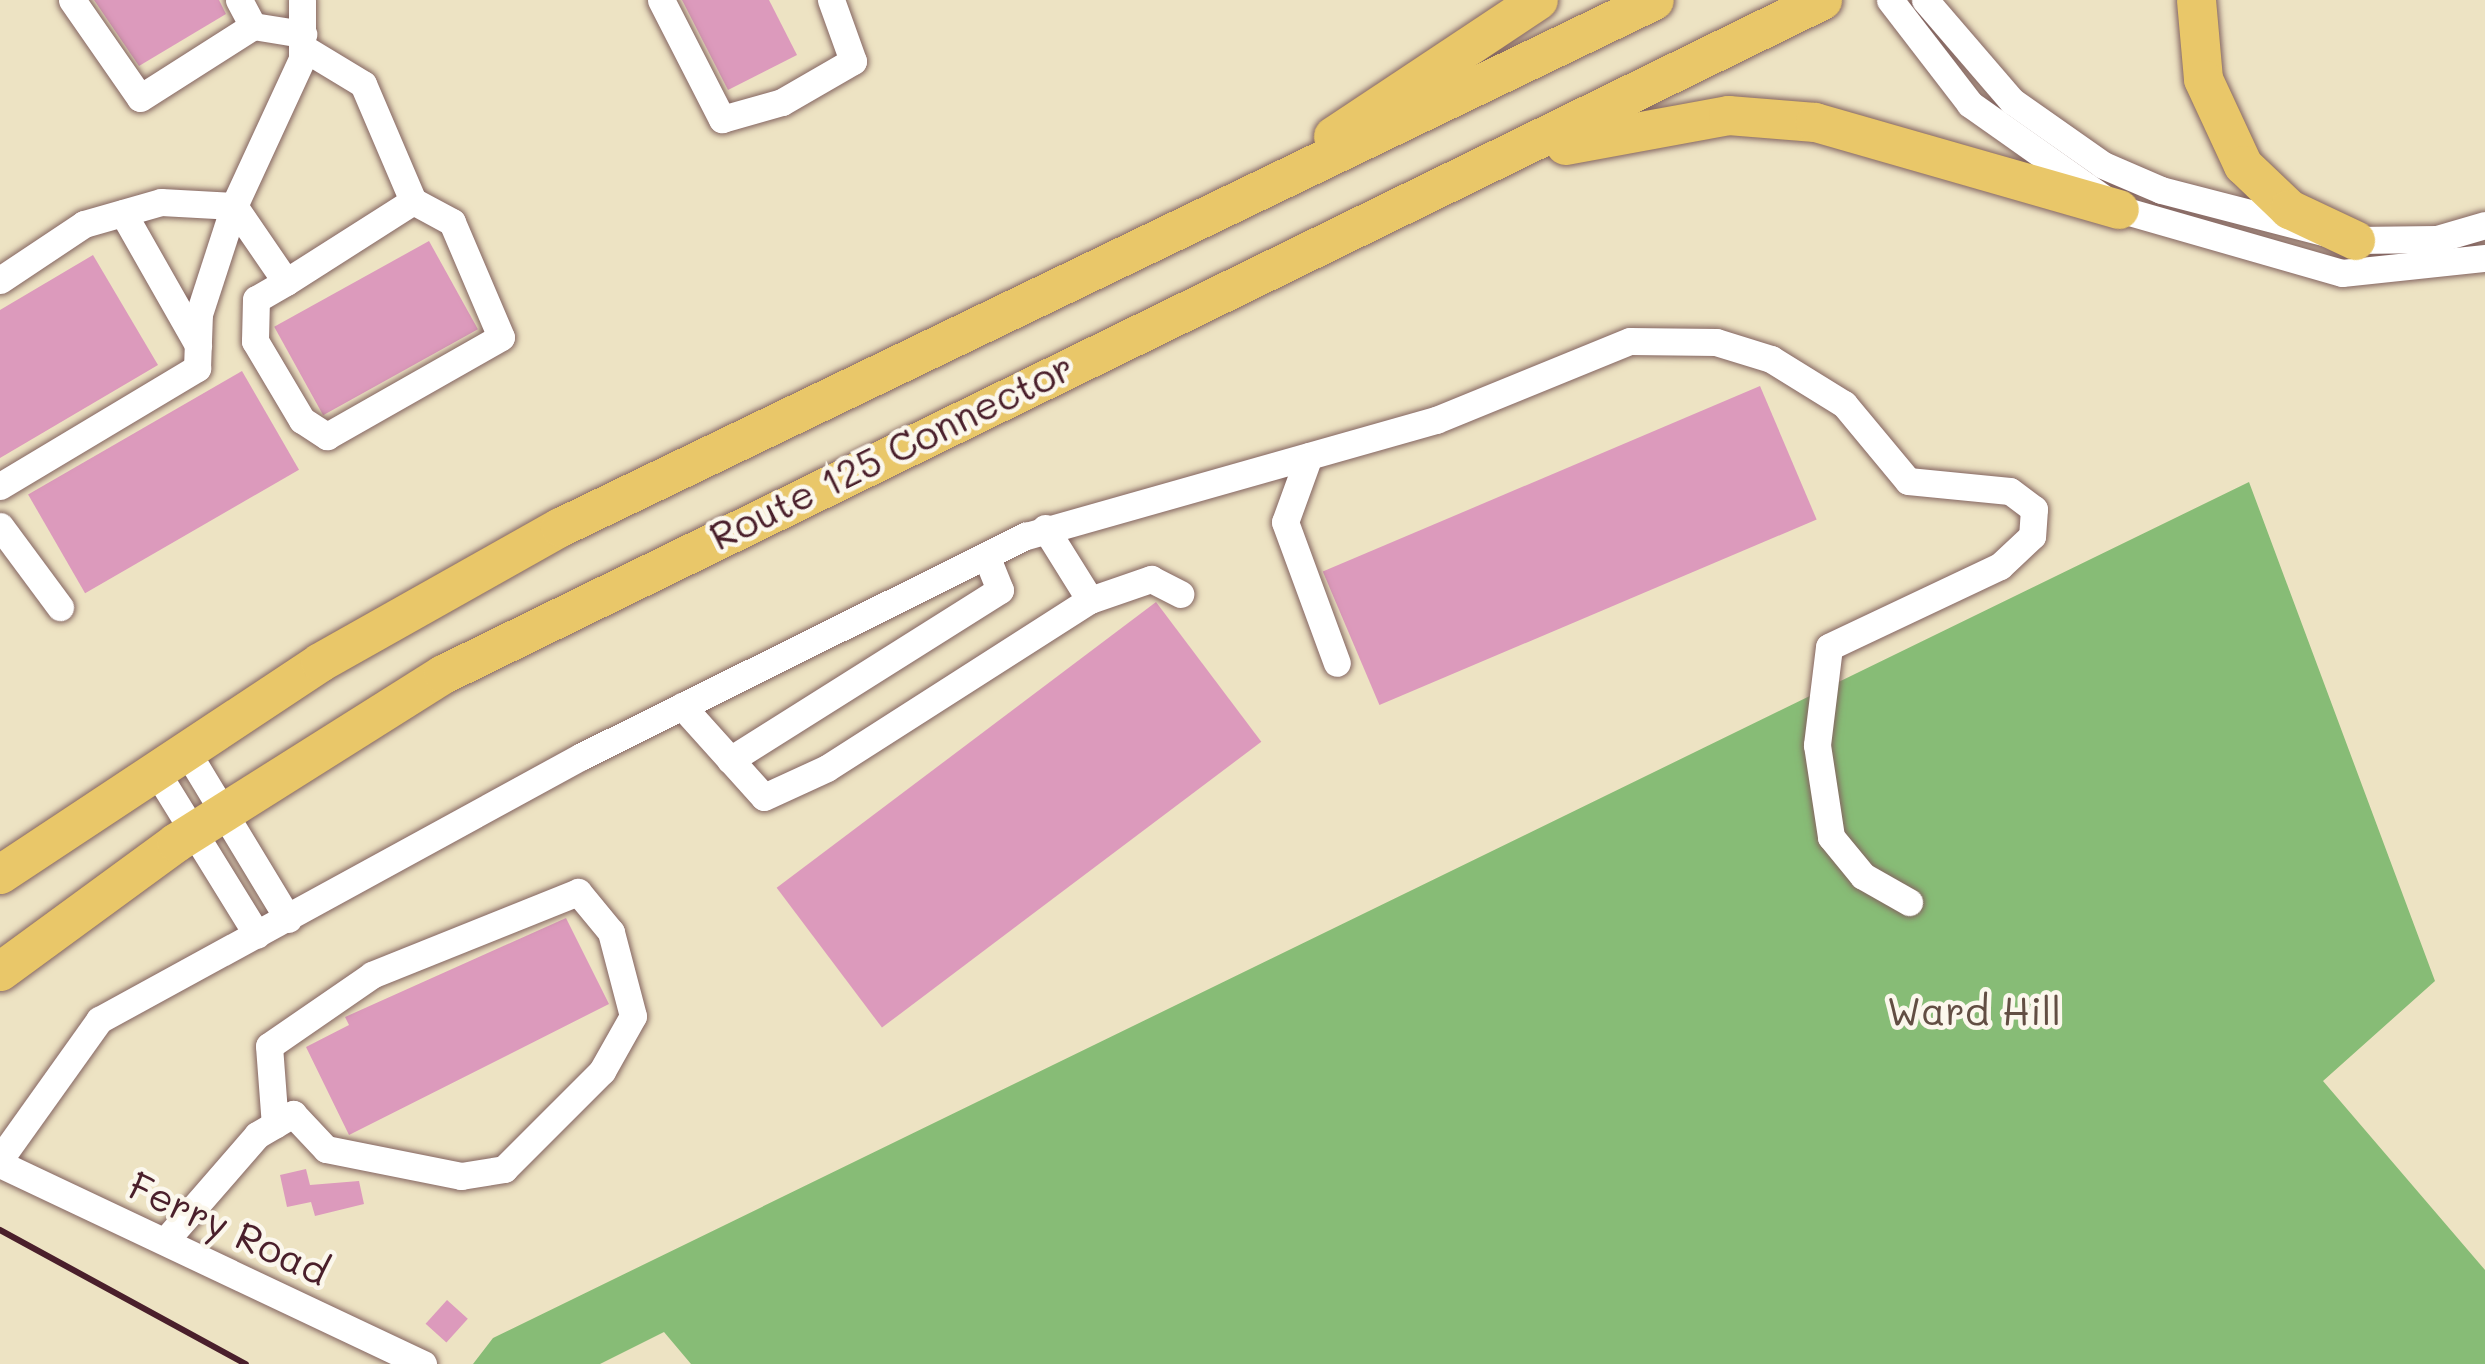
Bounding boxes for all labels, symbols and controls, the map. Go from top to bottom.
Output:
street label: Route 125 Connector [702,343,1080,559]
park label: Ward Hill [1887,987,2061,1033]
street label: Ferry Road [122,1161,336,1295]

